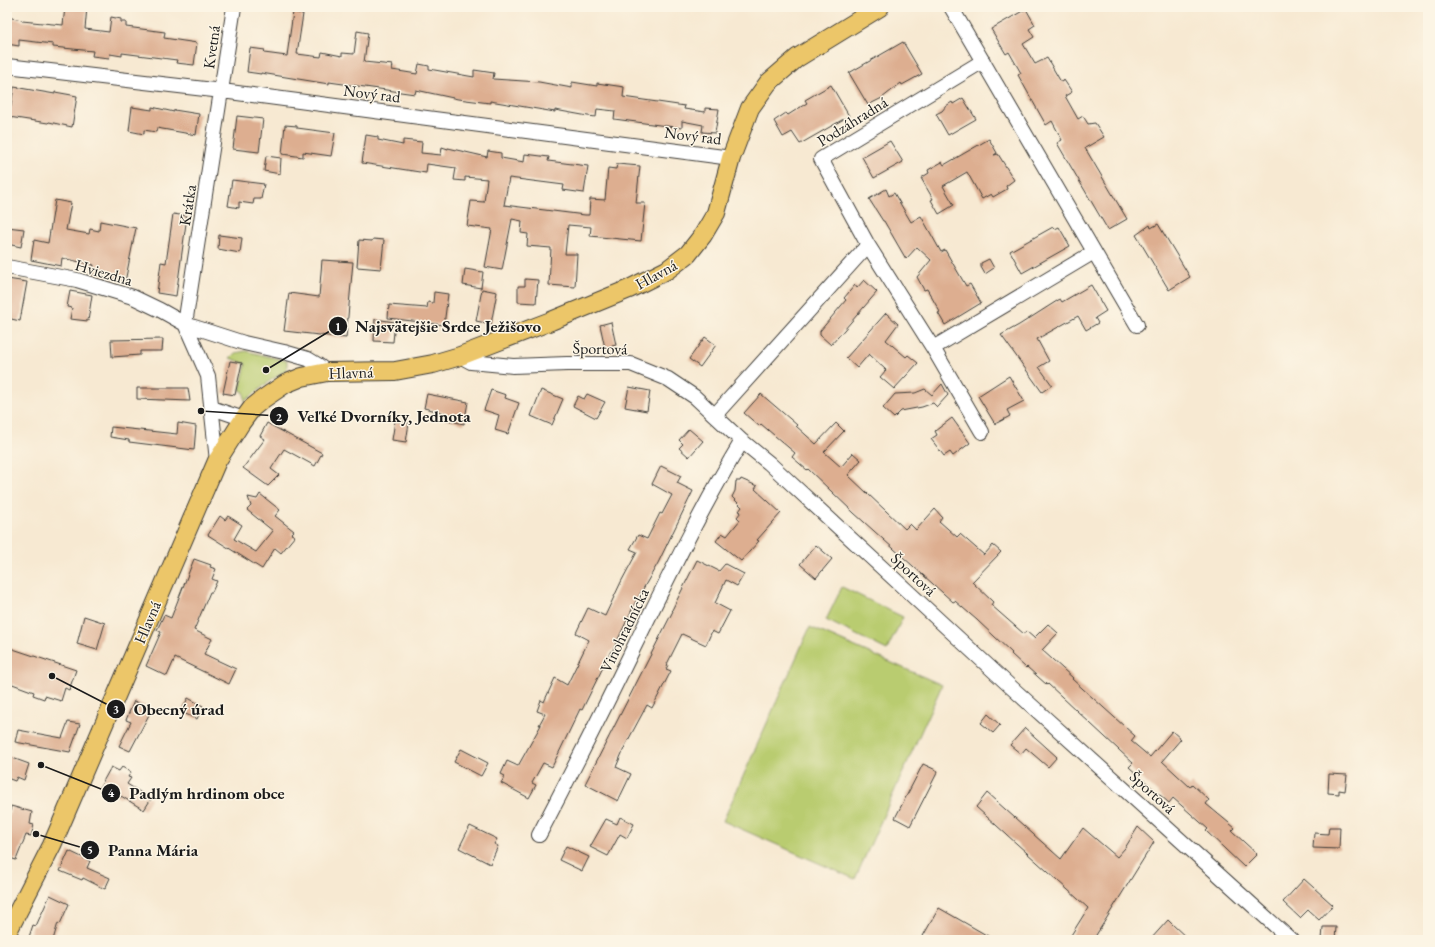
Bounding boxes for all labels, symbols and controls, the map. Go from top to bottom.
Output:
street label: Kvetná [198,23,225,70]
street label: Nový rad [342,80,403,108]
street label: Podzáhradná [813,91,892,151]
street label: Nový rad [663,122,724,150]
street label: Krátka [174,182,201,227]
street label: Hviezdna [73,254,136,291]
street label: Hlavná [632,254,681,294]
callout: Najsvätejšie Srdce Ježišovo [328,312,549,341]
text: Najsvätejšie Srdce Ježišovo [355,315,541,337]
text: 1 [335,319,341,335]
street label: Športová [572,338,628,359]
street label: Hlavná [328,361,374,384]
callout: Veľké Dvorníky, Jednota [269,402,478,431]
text: Veľké Dvorníky, Jednota [297,405,471,427]
text: 2 [276,409,283,425]
street label: Športová [886,548,941,601]
street label: Vinohradnícka [595,584,654,676]
street label: Hlavná [129,597,166,647]
callout: Obecný úrad [106,694,233,723]
text: Obecný úrad [134,698,225,720]
text: 3 [113,701,119,717]
street label: Športová [1125,766,1181,819]
callout: Padlým hrdinom obce [101,779,293,808]
text: Padlým hrdinom obce [129,782,285,804]
text: 4 [108,785,115,801]
callout: Panna Mária [80,836,206,865]
text: Panna Mária [108,839,199,861]
text: 5 [87,842,93,858]

